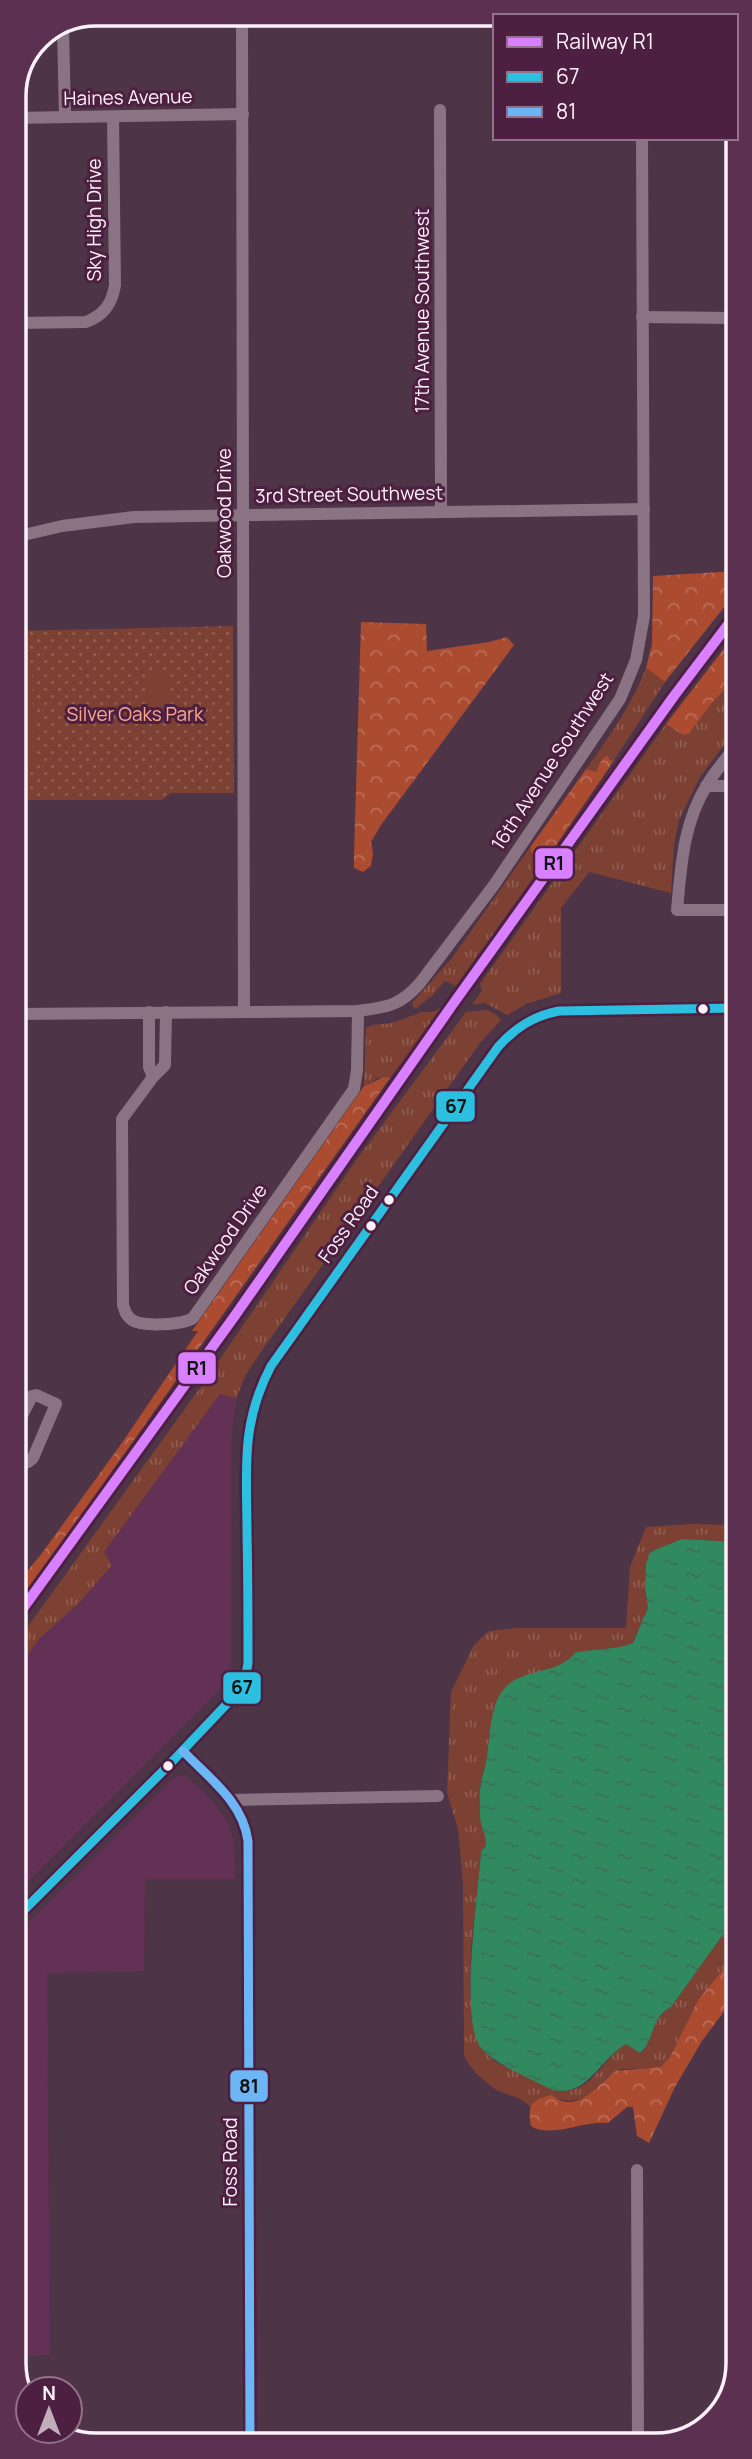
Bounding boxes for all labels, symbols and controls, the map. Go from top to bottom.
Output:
legend [493,14,738,140]
text: Railway R1 [556,27,654,55]
text: 67 [556,62,580,90]
street label: Haines Avenue [63,83,193,111]
text: 81 [556,97,576,125]
street label: Sky High Drive [81,158,107,282]
street label: 17th Avenue Southwest [409,209,435,413]
street label: Oakwood Drive [211,448,237,578]
street label: 3rd Street Southwest [255,479,443,509]
street label: 16th Avenue Southwest [485,667,619,855]
park label: Silver Oaks Park [67,701,204,727]
line badge: R1 [534,847,574,880]
text: R1 [544,850,564,876]
unlabelled marker [696,1002,710,1016]
line badge: 67 [435,1090,476,1123]
text: 67 [445,1093,467,1119]
street label: Oakwood Drive [177,1178,273,1300]
street label: Foss Road [312,1180,384,1268]
unlabelled marker [382,1193,396,1207]
unlabelled marker [364,1219,378,1233]
line badge: R1 [177,1351,217,1385]
text: R1 [187,1355,207,1381]
line badge: 67 [222,1671,262,1705]
text: 67 [231,1674,253,1700]
unlabelled marker [161,1759,175,1773]
line badge: 81 [229,2069,269,2103]
text: 81 [239,2073,259,2099]
street label: Foss Road [217,2117,243,2207]
north arrow [14,2375,84,2445]
text: N [42,2380,56,2406]

